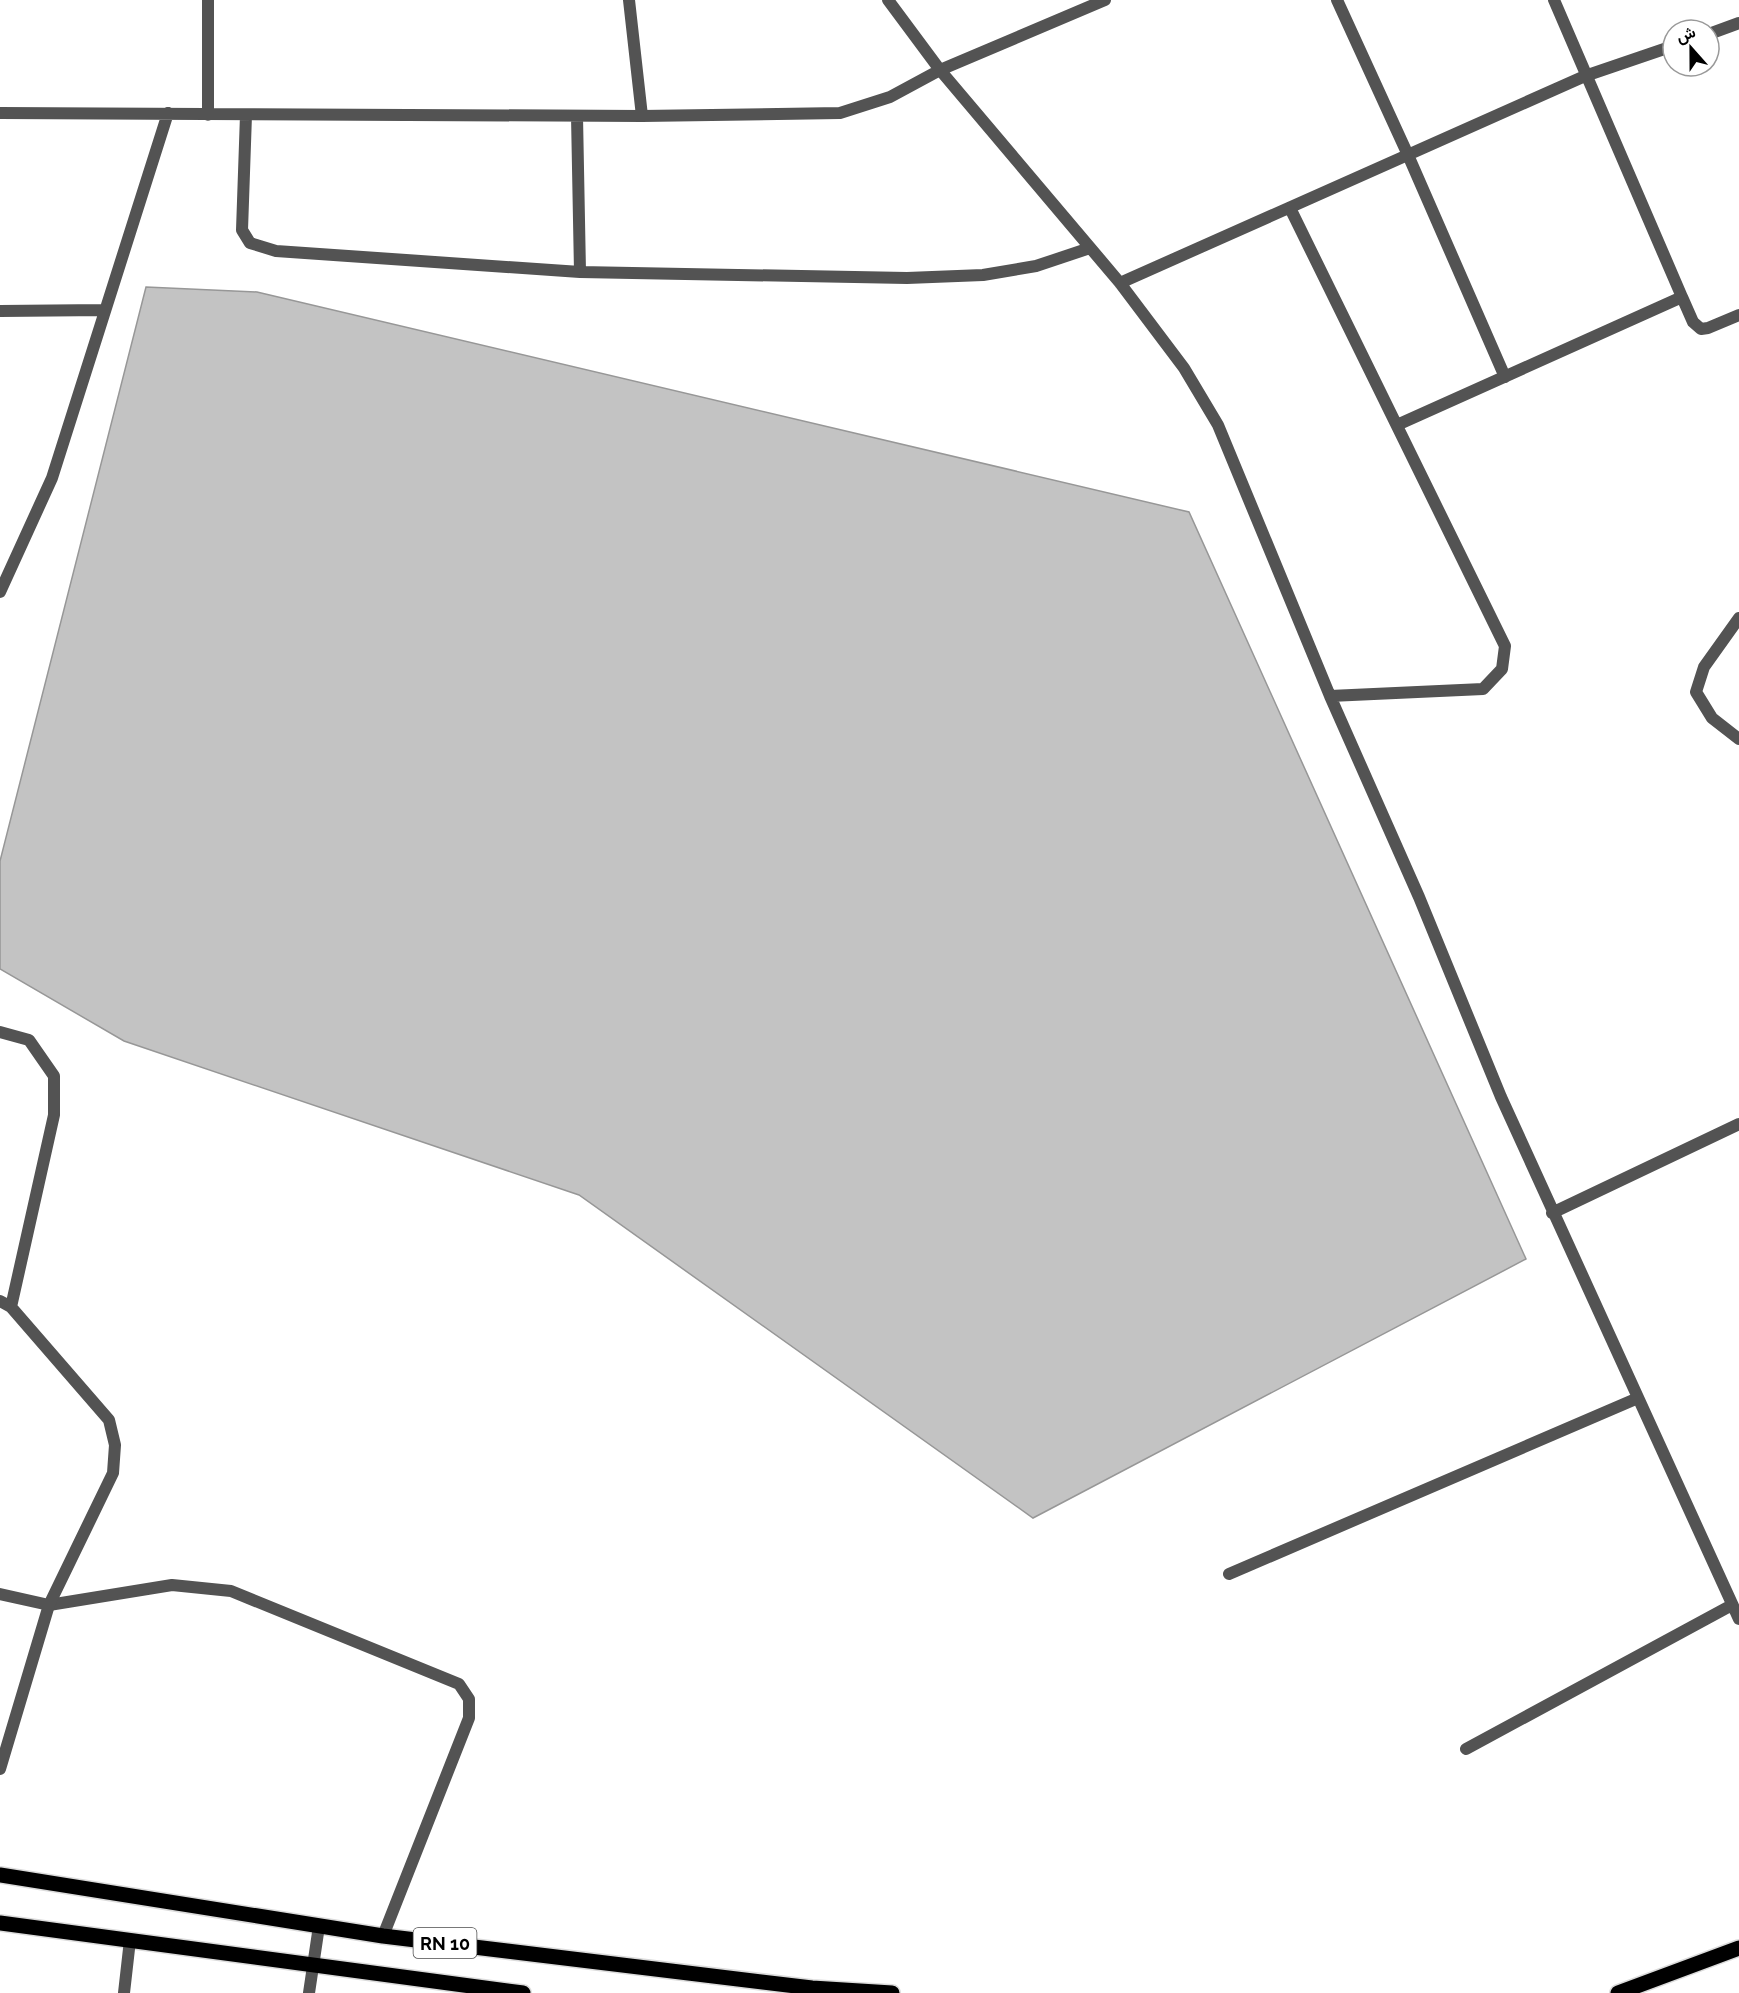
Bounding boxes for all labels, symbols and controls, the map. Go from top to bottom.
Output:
north arrow [1661,18,1721,78]
text: ش [1673,22,1698,47]
road number: RN 10 [414,1928,476,1958]

